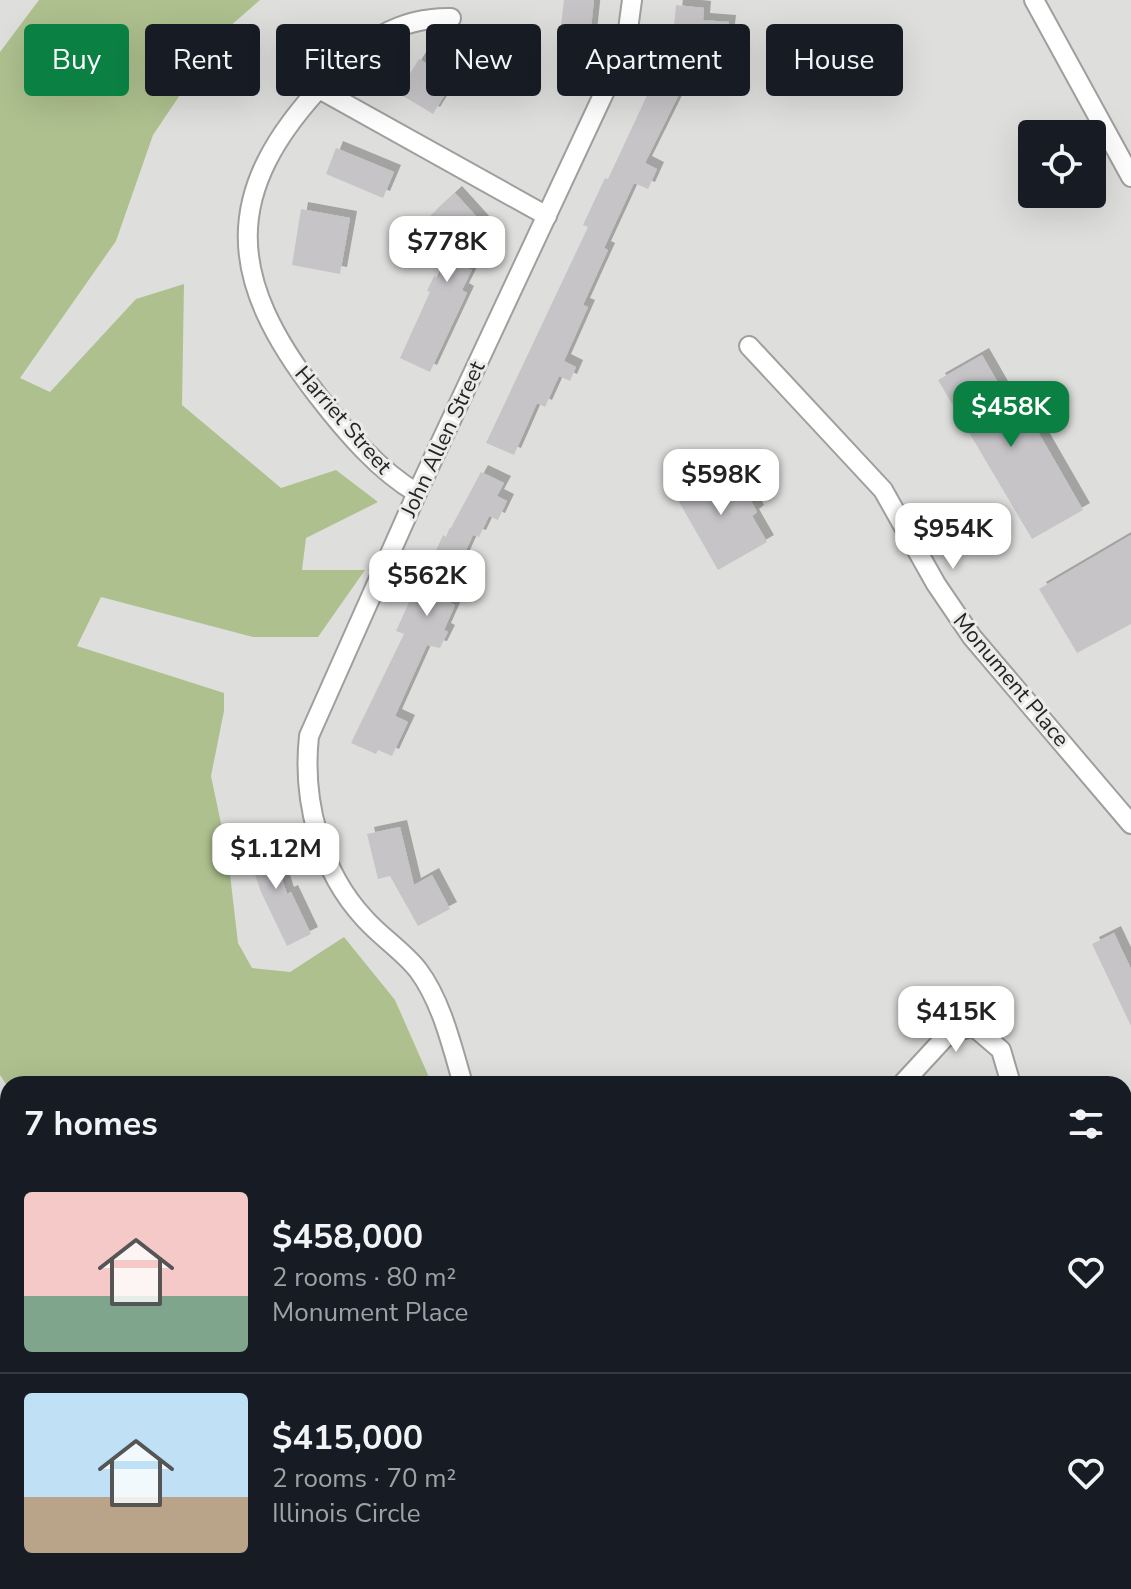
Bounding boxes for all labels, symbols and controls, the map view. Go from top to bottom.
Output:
chip: Buy [24,24,129,96]
chip: Rent [145,24,260,96]
chip: Filters [276,24,410,96]
chip: New [426,24,541,96]
chip: Apartment [557,24,750,96]
chip: House [766,24,903,96]
map controls [1018,120,1106,208]
button: locate [1018,120,1106,208]
pin: $778K [391,216,503,284]
text: $778K [407,224,487,259]
street label: John Allen Street [393,356,492,523]
street label: Harriet Street [288,359,399,481]
pin: $458K [955,381,1067,449]
text: $458K [971,389,1051,424]
pin: $598K [665,449,777,517]
text: $598K [681,457,761,492]
pin: $954K [897,503,1009,571]
text: $954K [913,511,993,546]
pin: $562K [371,550,483,618]
text: $562K [387,558,467,593]
street label: Monument Place [946,607,1076,753]
pin: $1.12M [211,823,341,891]
text: $1.12M [230,831,322,866]
pin: $415K [900,986,1012,1054]
text: $415K [916,994,996,1029]
text: 7 homes [24,1101,158,1147]
icon: filters [1064,1102,1108,1146]
text: $458,000 [272,1214,423,1260]
icon: home [88,1224,184,1320]
icon: heart [1064,1250,1108,1294]
text: 2 rooms · 80 m² [272,1260,456,1295]
text: Monument Place [272,1295,468,1330]
text: $415,000 [272,1415,423,1461]
icon: home [88,1425,184,1521]
icon: heart [1064,1451,1108,1495]
text: 2 rooms · 70 m² [272,1461,456,1496]
text: Illinois Circle [272,1496,421,1531]

